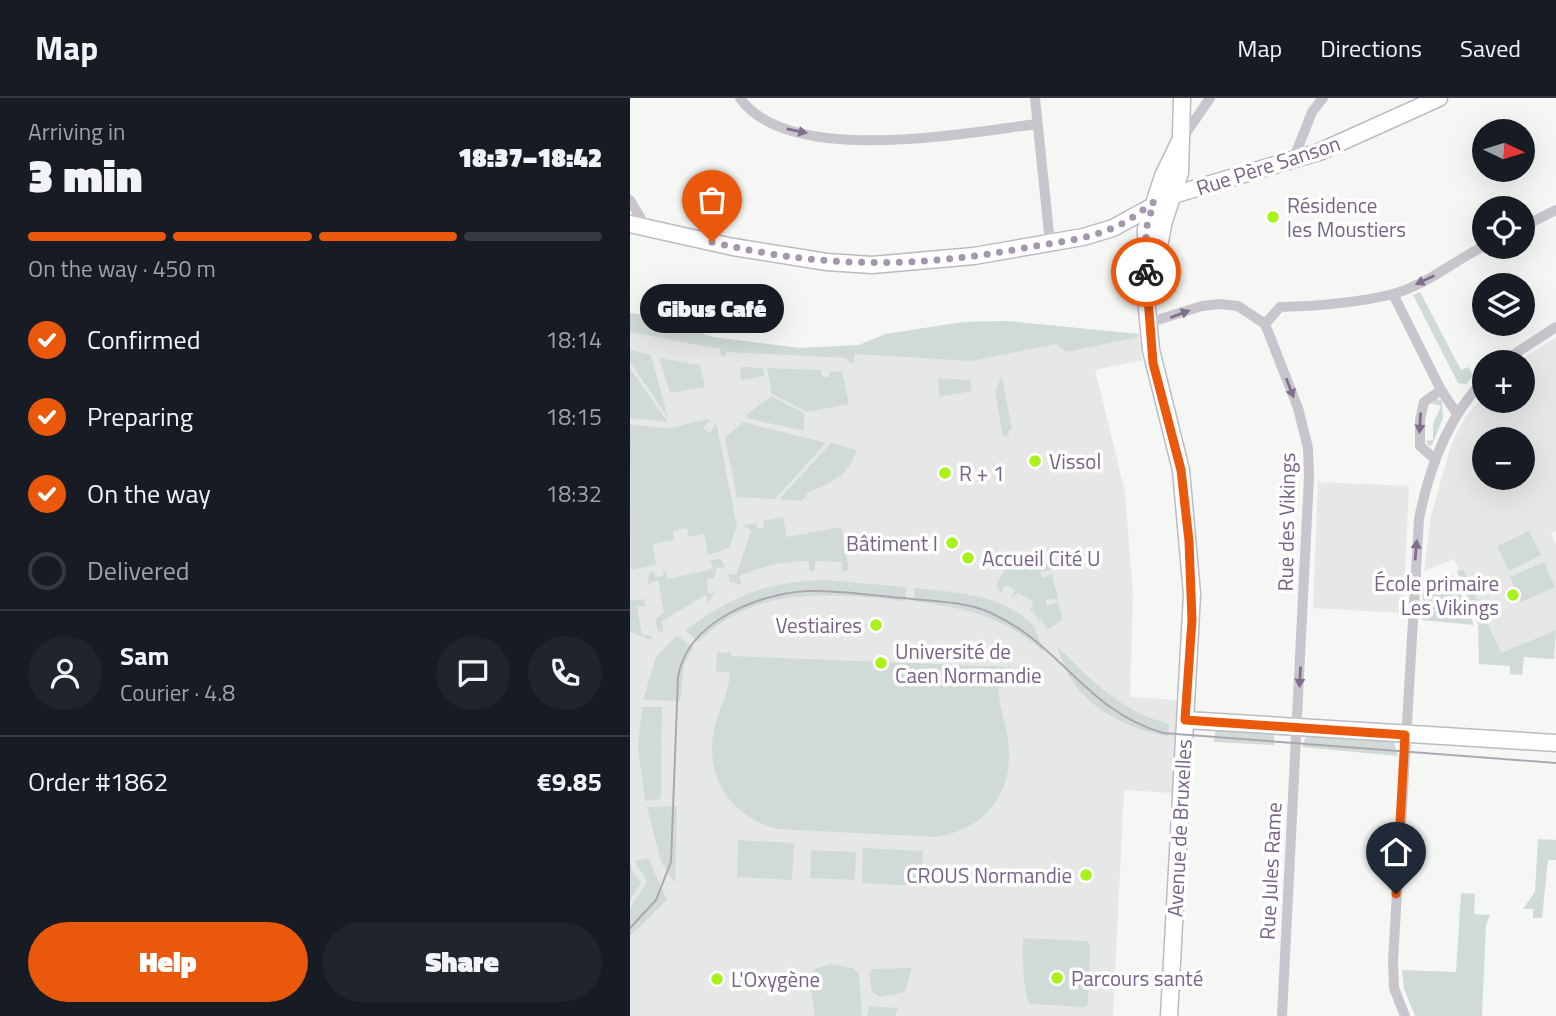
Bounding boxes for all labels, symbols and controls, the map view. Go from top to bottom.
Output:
text: Map [35,23,98,73]
text: Map [1237,30,1282,66]
text: Directions [1320,30,1422,66]
text: Saved [1460,30,1521,66]
text: Arriving in [28,114,125,149]
north arrow [1472,119,1535,182]
map controls [1472,119,1535,490]
one-way arrow [786,125,808,136]
street label: Rue Père Sanson [1192,127,1344,203]
text: 18:37–18:42 [458,138,602,177]
text: 3 min [28,140,142,210]
pin [682,170,742,242]
icon: bag [693,181,731,219]
place label: Résidence les Moustiers [1287,189,1406,245]
button: locate [1472,196,1535,259]
marker: Résidence les Moustiers [1265,209,1281,225]
courier [1111,237,1181,307]
text: On the way · 450 m [28,251,216,286]
icon: bike [1127,253,1165,291]
button: layers [1472,273,1535,336]
one-way arrow [1415,274,1435,286]
callout: Gibus Café [640,284,784,333]
text: Gibus Café [657,291,767,326]
one-way arrow [1169,308,1190,319]
text: Confirmed [87,320,201,359]
icon: check [28,321,66,359]
text: 18:14 [545,322,602,357]
button: + [1472,350,1535,413]
one-way arrow [1285,377,1296,398]
text: Preparing [87,397,193,436]
icon: check [28,398,66,436]
text: 18:15 [545,399,602,434]
one-way arrow [1414,412,1425,434]
button: − [1472,427,1535,490]
place label: Vissol [1049,445,1101,477]
street label: Rue des Vikings [1269,452,1303,592]
marker: Vissol [1027,453,1043,469]
place label: R + 1 [959,457,1005,489]
marker: R + 1 [937,465,953,481]
text: On the way [87,474,211,513]
icon: check [28,475,66,513]
text: 18:32 [545,476,602,511]
place label: Bâtiment I [846,527,938,559]
marker: Bâtiment I [944,535,960,551]
one-way arrow [1411,538,1422,560]
place label: Accueil Cité U [982,542,1101,574]
marker: Accueil Cité U [960,550,976,566]
text: Delivered [87,551,190,590]
place label: École primaire Les Vikings [1374,567,1499,623]
marker: École primaire Les Vikings [1505,587,1521,603]
place label: Vestiaires [776,609,862,641]
marker: Vestiaires [868,617,884,633]
place label: Université de Caen Normandie [895,635,1042,691]
button: person [28,636,102,710]
text: Sam [120,636,169,675]
button: chat [436,636,510,710]
button: phone [528,636,602,710]
marker: Université de Caen Normandie [873,655,889,671]
one-way arrow [1294,666,1305,688]
text: Courier · 4.8 [120,675,235,710]
street label: Avenue de Bruxelles [1158,738,1200,918]
text: Order #1862 [28,762,168,801]
text: €9.85 [537,762,602,801]
street label: Rue Jules Rame [1250,801,1290,941]
pin [1366,822,1426,894]
icon: home [1377,833,1415,871]
place label: CROUS Normandie [906,859,1072,891]
marker: CROUS Normandie [1078,867,1094,883]
button: Help [28,922,308,1002]
button: Share [322,922,602,1002]
place label: Parcours santé [1071,962,1203,994]
place label: L'Oxygène [731,963,820,995]
marker: Parcours santé [1049,970,1065,986]
marker: L'Oxygène [709,971,725,987]

